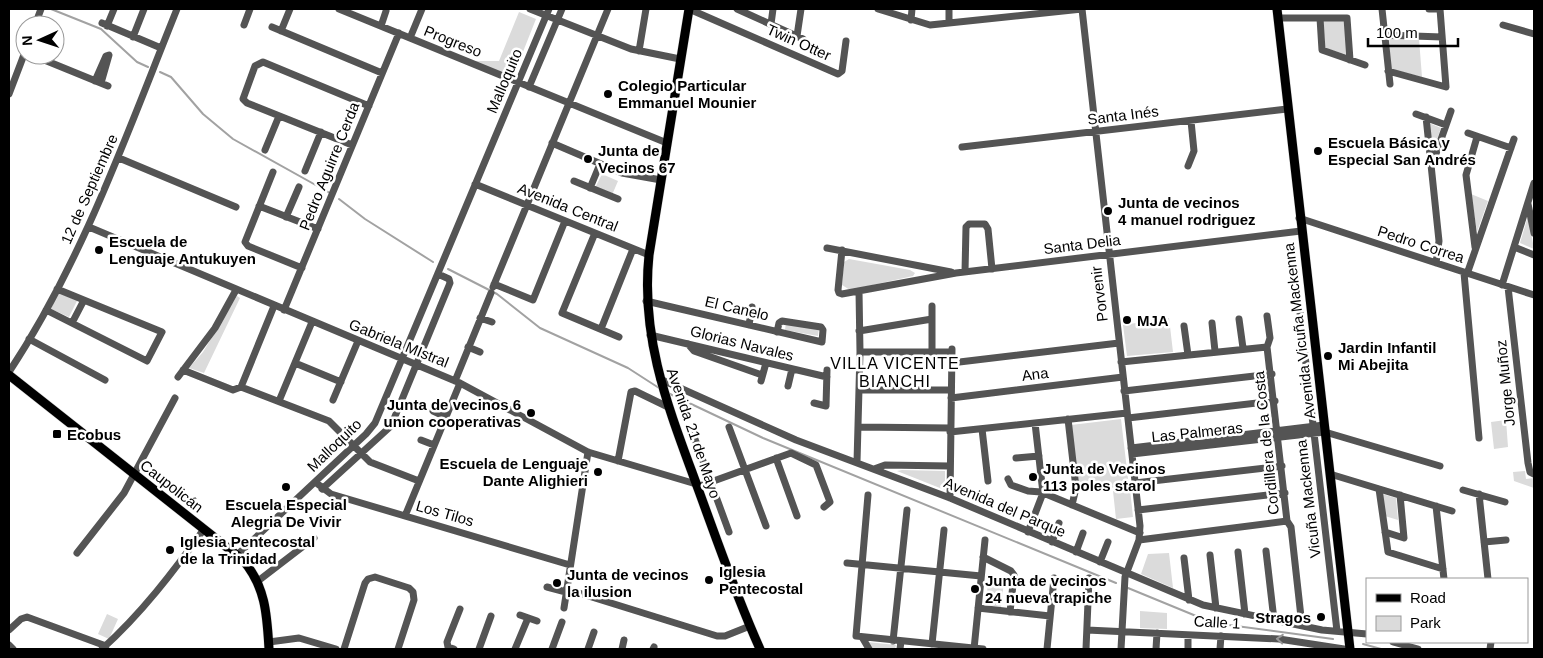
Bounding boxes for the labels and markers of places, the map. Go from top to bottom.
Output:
place label: Colegio Particular Emmanuel Mounier [618,77,757,111]
marker: Colegio Particular Emmanuel Mounier [602,88,614,100]
place label: Escuela Básica y Especial San Andrés [1328,134,1476,168]
place label: Junta de Vecinos 67 [598,142,676,176]
marker: Escuela Básica y Especial San Andrés [1312,145,1324,157]
marker: Junta de Vecinos 67 [582,153,594,165]
place label: Junta de vecinos 4 manuel rodriguez [1118,194,1256,228]
marker: Junta de vecinos 4 manuel rodriguez [1102,205,1114,217]
place label: Escuela de Lenguaje Antukuyen [109,233,256,267]
marker: Escuela de Lenguaje Antukuyen [93,244,105,256]
place label: MJA [1137,312,1169,329]
marker: MJA [1121,314,1133,326]
place label: Jardin Infantil Mi Abejita [1338,339,1436,373]
marker: Jardin Infantil Mi Abejita [1322,350,1334,362]
place label: Junta de vecinos 6 union cooperativas [383,396,521,430]
marker: Junta de vecinos 6 union cooperativas [525,407,537,419]
place label: Ecobus [67,426,121,443]
marker: Ecobus [51,428,63,440]
place label: Escuela de Lenguaje Dante Alighieri [440,455,588,489]
place label: Junta de Vecinos 113 poles starol [1043,460,1166,494]
marker: Escuela de Lenguaje Dante Alighieri [592,466,604,478]
marker: Junta de Vecinos 113 poles starol [1027,471,1039,483]
marker: Escuela Especial Alegria De Vivir [280,481,292,493]
place label: Escuela Especial Alegria De Vivir [225,496,347,530]
place label: Iglesia Pentecostal de la Trinidad [180,533,315,567]
marker: Iglesia Pentecostal de la Trinidad [164,544,176,556]
place label: Iglesia Pentecostal [719,563,803,597]
place label: Junta de vecinos la ilusion [567,566,689,600]
place label: Junta de vecinos 24 nueva trapiche [985,572,1112,606]
marker: Iglesia Pentecostal [703,574,715,586]
marker: Junta de vecinos la ilusion [551,577,563,589]
marker: Junta de vecinos 24 nueva trapiche [969,583,981,595]
place label: Stragos [1255,609,1311,626]
marker: Stragos [1315,611,1327,623]

